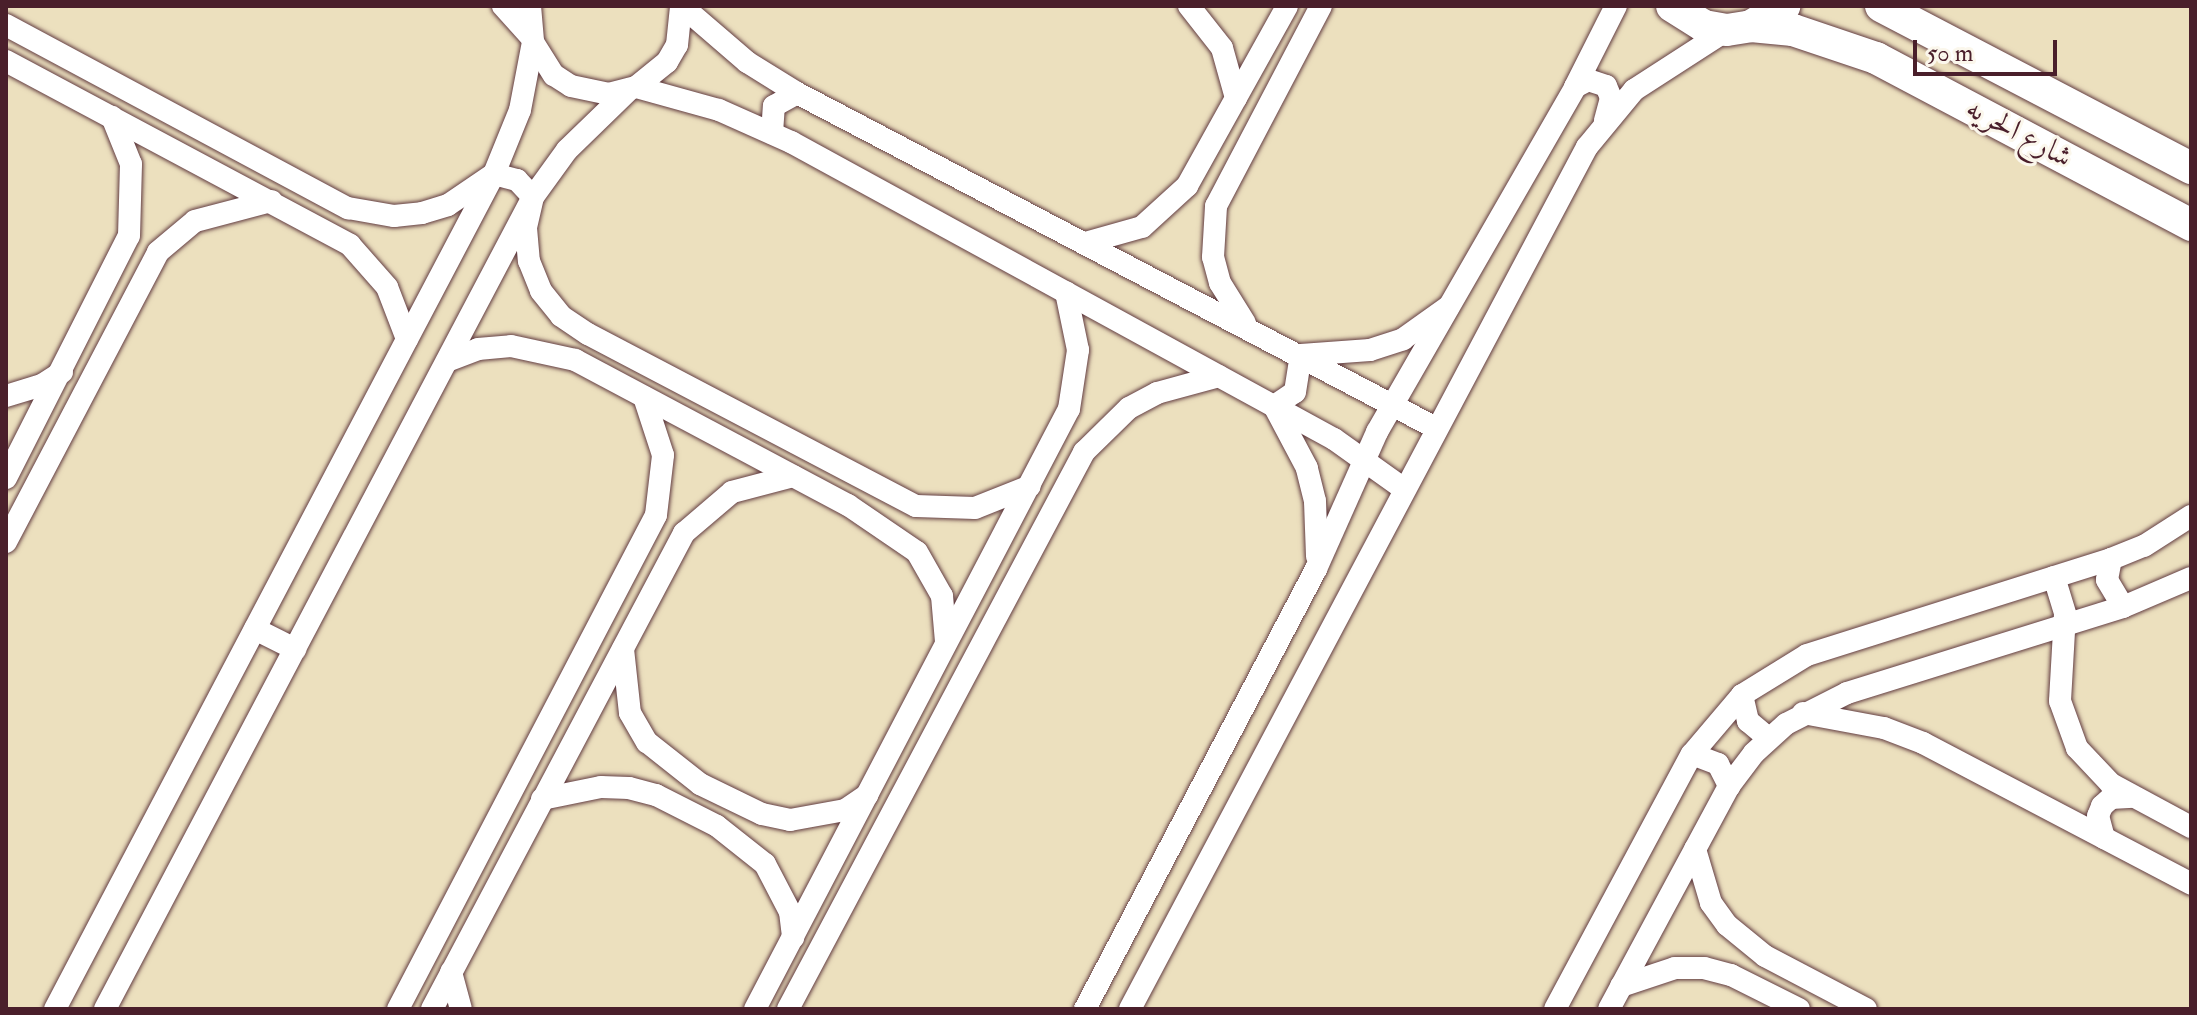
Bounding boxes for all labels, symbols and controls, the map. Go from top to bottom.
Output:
scale bar [1917,24,2061,74]
text: 50 m [1927,38,1973,69]
street label: شارع الحريه [1960,90,2078,176]

